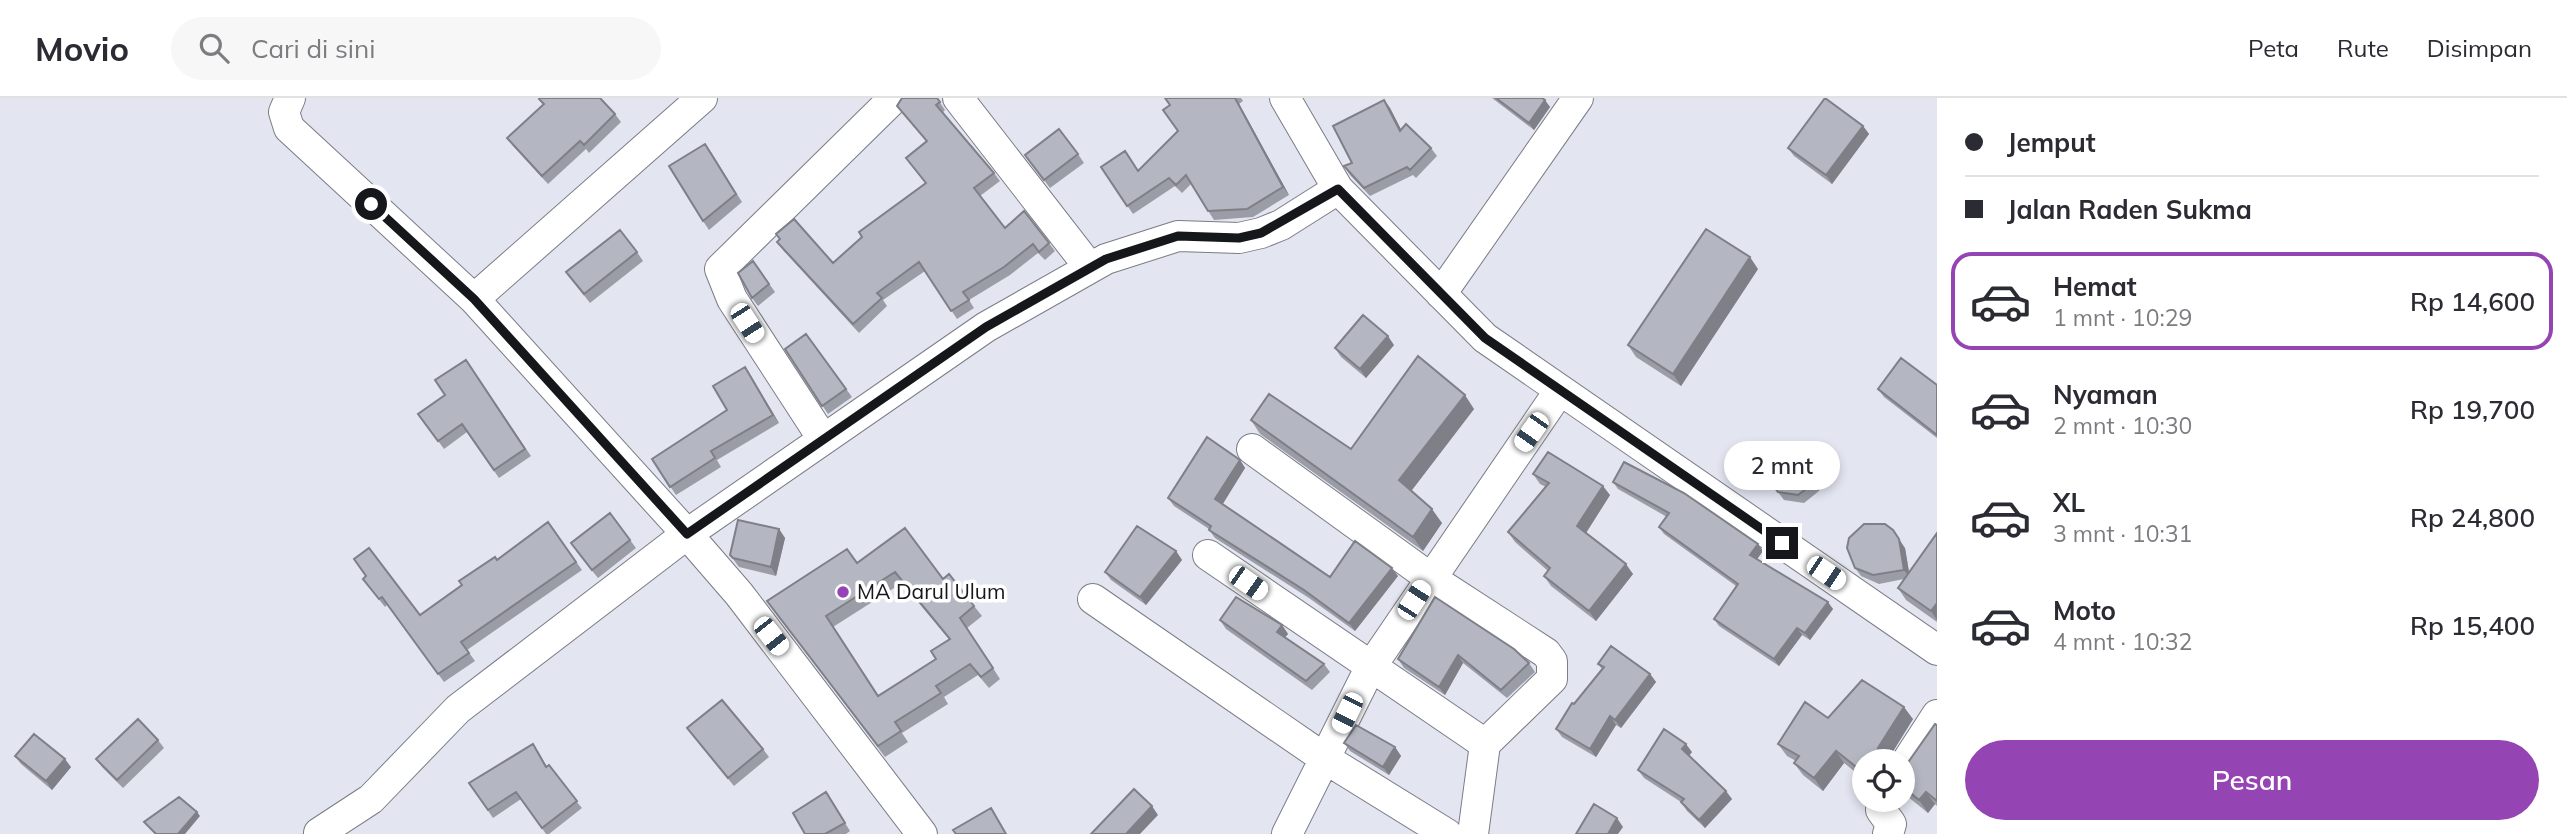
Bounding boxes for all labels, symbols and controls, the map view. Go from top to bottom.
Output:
search box [171,17,661,80]
text: Movio [35,28,129,69]
icon: search [195,29,233,67]
text: Cari di sini [251,32,375,65]
text: Peta [2248,33,2299,63]
text: Rute [2337,33,2389,63]
text: Disimpan [2427,33,2532,63]
text: Jemput [2007,126,2096,159]
route start [355,188,387,220]
text: Jalan Raden Sukma [2007,193,2252,226]
icon: car [1969,270,2032,333]
text: Hemat [2053,270,2137,303]
text: Rp 14,600 [2410,285,2535,318]
car [727,300,768,346]
text: 1 mnt · 10:29 [2053,303,2192,332]
icon: car [1969,378,2032,441]
text: Nyaman [2053,378,2158,411]
text: Rp 19,700 [2410,393,2535,426]
car [1511,409,1552,455]
text: 2 mnt · 10:30 [2053,411,2192,440]
callout: 2 mnt [1724,442,1840,490]
text: 2 mnt [1751,451,1813,480]
icon: car [1969,486,2032,549]
text: XL [2053,486,2085,519]
text: Rp 24,800 [2410,501,2535,534]
text: 3 mnt · 10:31 [2053,519,2192,548]
route end [1766,527,1798,559]
car [1803,553,1850,593]
car [1225,562,1272,604]
car [1394,577,1435,623]
place label: MA Darul Ulum [857,578,1005,604]
marker: MA Darul Ulum [835,584,851,600]
icon: car [1969,594,2032,657]
text: Moto [2053,594,2116,627]
text: Rp 15,400 [2410,609,2535,642]
car [750,613,793,659]
text: 4 mnt · 10:32 [2053,627,2192,656]
car [1329,690,1366,736]
button: Pesan [1965,740,2539,820]
map controls [1852,749,1915,812]
button: locate [1852,749,1915,812]

